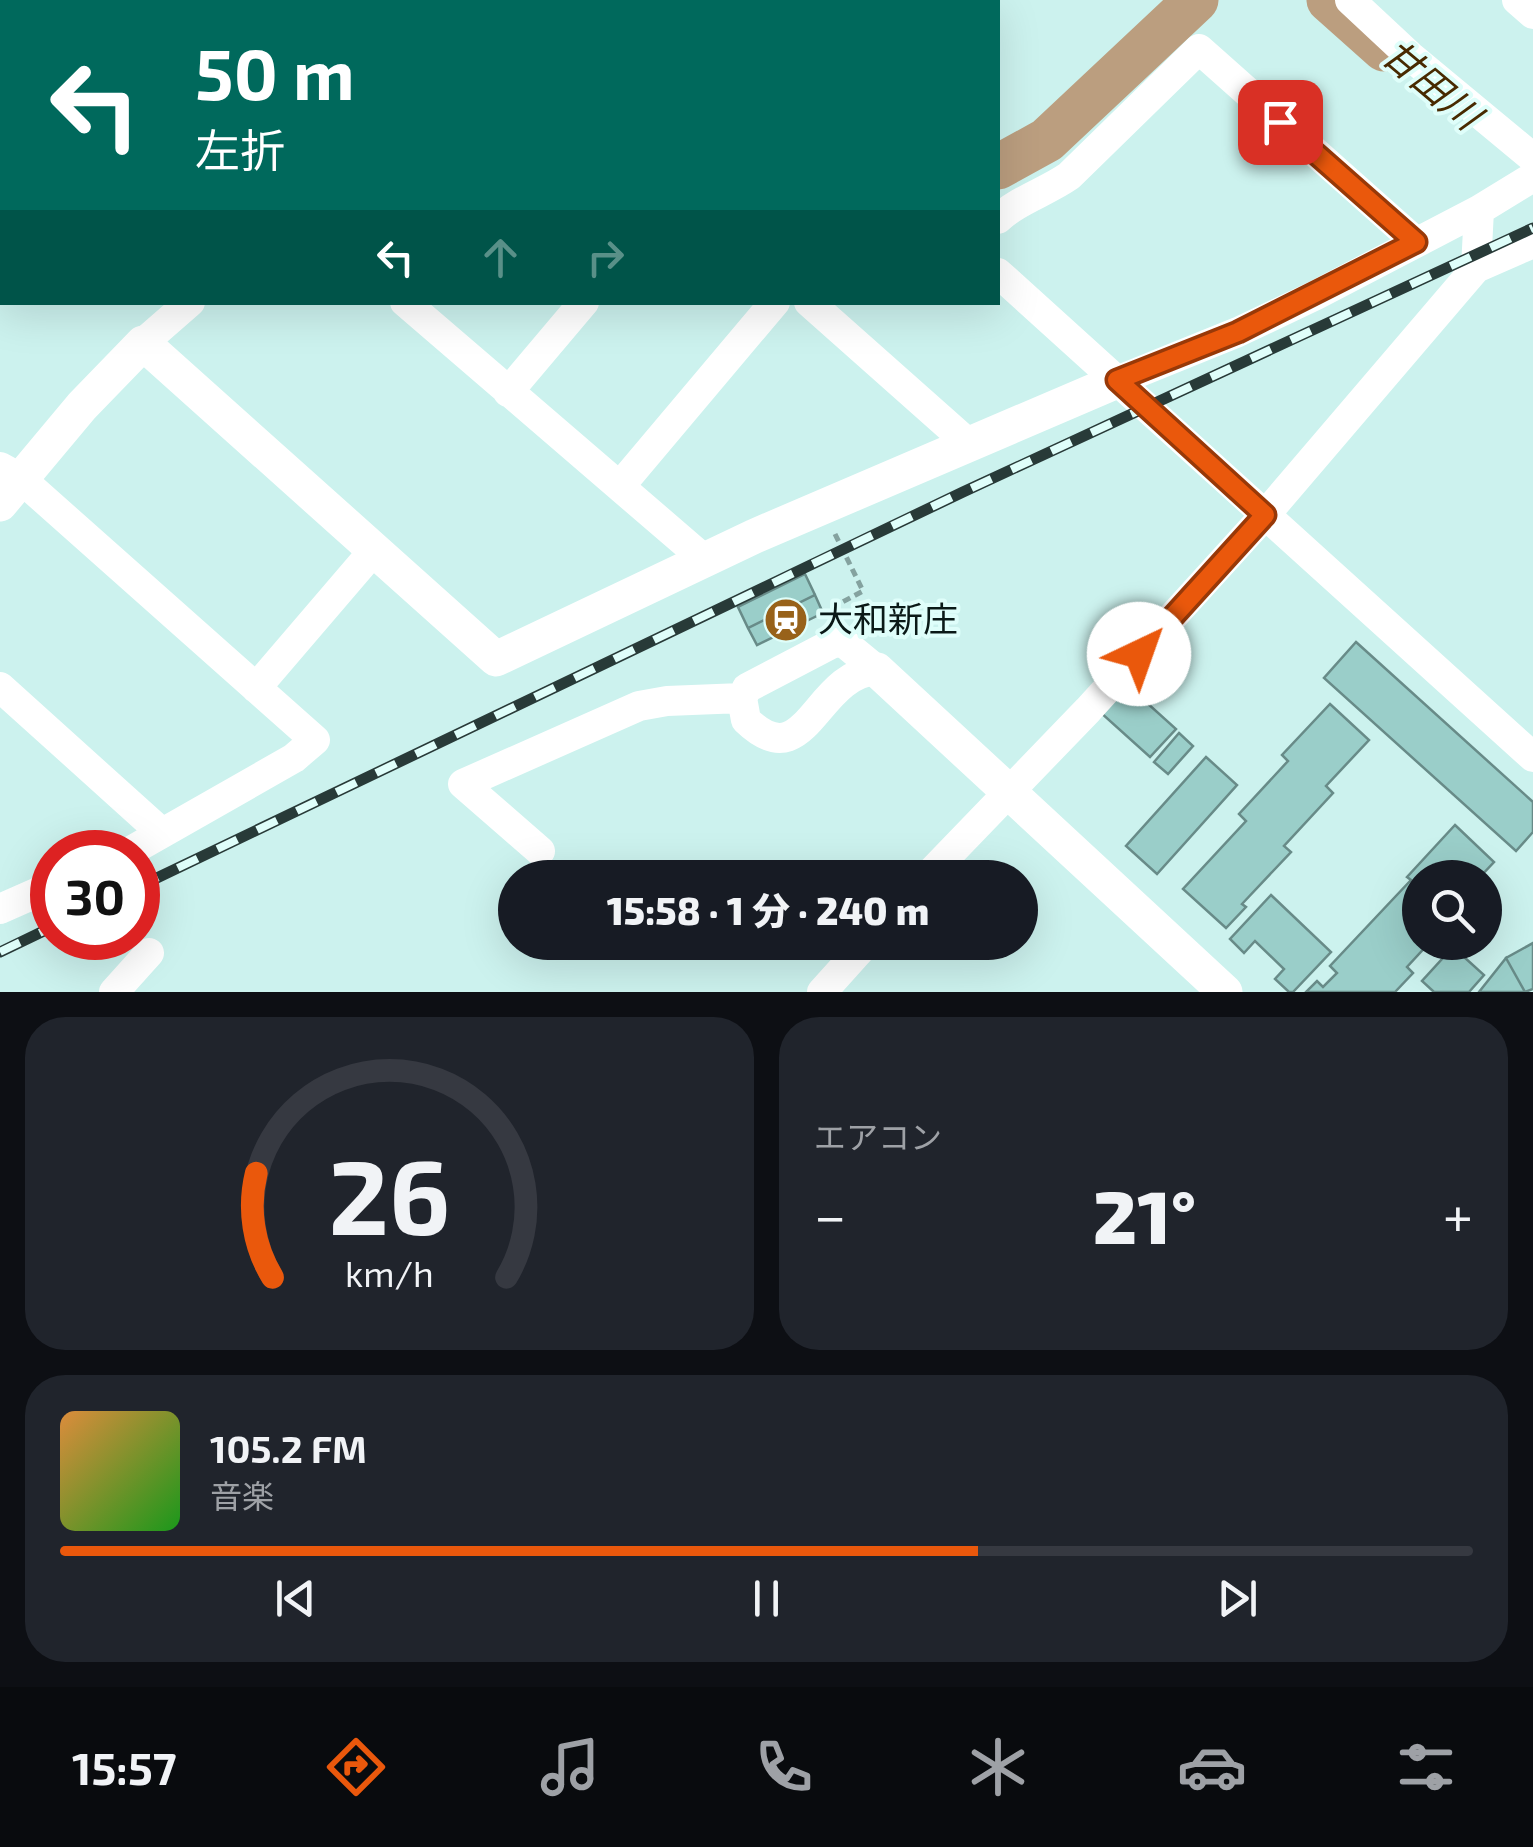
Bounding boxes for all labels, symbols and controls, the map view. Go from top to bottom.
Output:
water label: 甘田川 [1374,29,1494,140]
text: 50 m [195,30,355,114]
icon: left [30,40,160,170]
pin [1238,80,1323,165]
icon: arrive [1253,95,1308,150]
text: 左折 [195,122,285,176]
icon: left [368,230,423,285]
icon: ahead [473,230,528,285]
icon: right [578,230,633,285]
station icon: 大和新庄 [763,597,809,643]
place label: 大和新庄 [818,597,958,639]
position arrow [1087,602,1191,706]
speed limit sign: 30 [30,830,160,960]
map controls [1402,860,1502,960]
button: search [1402,860,1502,960]
text: 15:58 · 1 分 · 240 m [607,887,929,933]
text: エアコン [814,1117,942,1155]
text: 26 [329,1131,450,1256]
text: 21° [1093,1169,1196,1259]
text: − [814,1181,846,1247]
text: + [1443,1181,1473,1247]
text: km/h [345,1251,434,1294]
text: 105.2 FM [210,1425,367,1471]
text: 音楽 [210,1476,274,1514]
icon: previous [268,1571,323,1626]
icon: pause [739,1571,794,1626]
icon: next [1210,1571,1265,1626]
icon: directions [321,1732,391,1802]
icon: music [535,1732,605,1802]
icon: phone [749,1732,819,1802]
icon: climate [963,1732,1033,1802]
icon: car [1177,1732,1247,1802]
icon: filters [1391,1732,1461,1802]
text: 15:57 [72,1740,176,1794]

